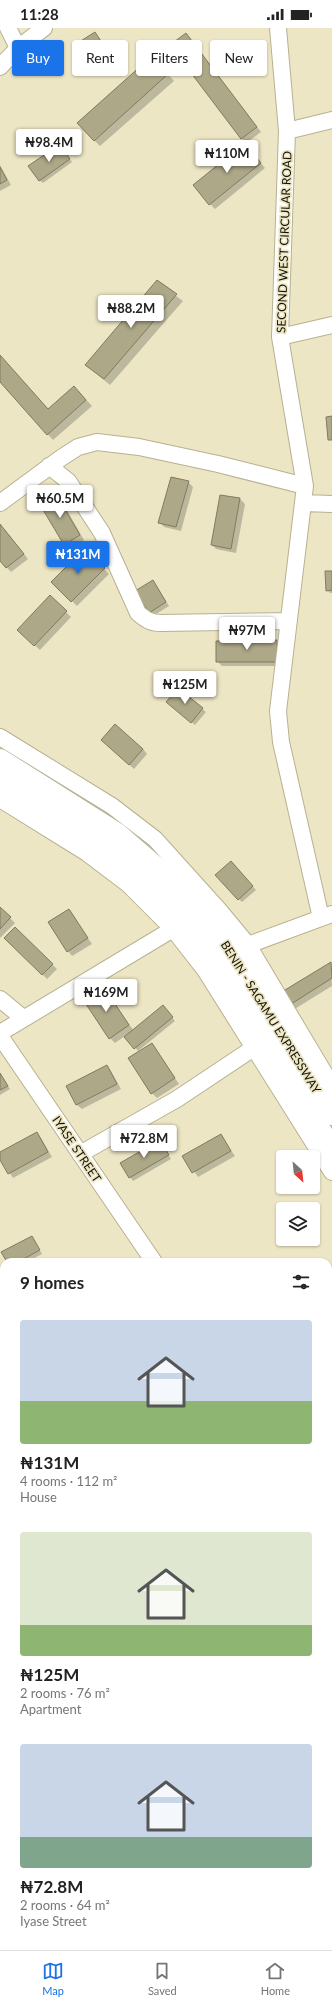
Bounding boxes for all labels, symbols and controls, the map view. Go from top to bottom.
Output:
text: 11:28 [20,5,59,23]
chip: Buy [12,40,64,76]
chip: Rent [72,40,128,76]
chip: Filters [136,40,202,76]
chip: New [210,40,267,76]
pin: ₦98.4M [16,129,82,163]
text: ₦98.4M [25,134,73,150]
pin: ₦110M [199,140,255,174]
text: ₦110M [204,145,250,161]
street label: SECOND WEST CIRCULAR ROAD [273,151,295,333]
pin: ₦88.2M [98,295,164,329]
text: ₦88.2M [107,300,155,316]
pin: ₦60.5M [27,485,93,519]
text: ₦60.5M [36,490,84,506]
pin: ₦131M [50,541,106,575]
text: ₦131M [55,546,101,562]
pin: ₦97M [223,617,271,651]
text: ₦97M [228,622,266,638]
pin: ₦125M [157,671,213,705]
text: ₦125M [162,676,208,692]
street label: BENIN - SAGAMU EXPRESSWAY [218,938,325,1097]
pin: ₦169M [78,979,134,1013]
text: ₦169M [83,984,129,1000]
street label: IYASE STREET [49,1113,105,1185]
pin: ₦72.8M [111,1125,177,1159]
text: ₦72.8M [120,1130,168,1146]
north arrow [276,1150,320,1194]
map controls [276,1150,320,1246]
button: layers [276,1202,320,1246]
icon: filters [290,1271,312,1293]
text: 9 homes [20,1272,84,1293]
icon: home [130,1346,202,1418]
text: ₦131M [20,1452,79,1473]
text: 4 rooms · 112 m² [20,1473,117,1489]
text: House [20,1489,57,1505]
icon: home [130,1558,202,1630]
text: ₦125M [20,1664,79,1685]
text: 2 rooms · 76 m² [20,1685,110,1701]
text: Apartment [20,1701,81,1717]
icon: home [130,1770,202,1842]
text: ₦72.8M [20,1876,83,1897]
text: 2 rooms · 64 m² [20,1897,110,1913]
text: Iyase Street [20,1913,87,1929]
tab: Map [42,1960,64,1997]
tab: Saved [148,1960,177,1997]
tab: Home [261,1960,290,1997]

